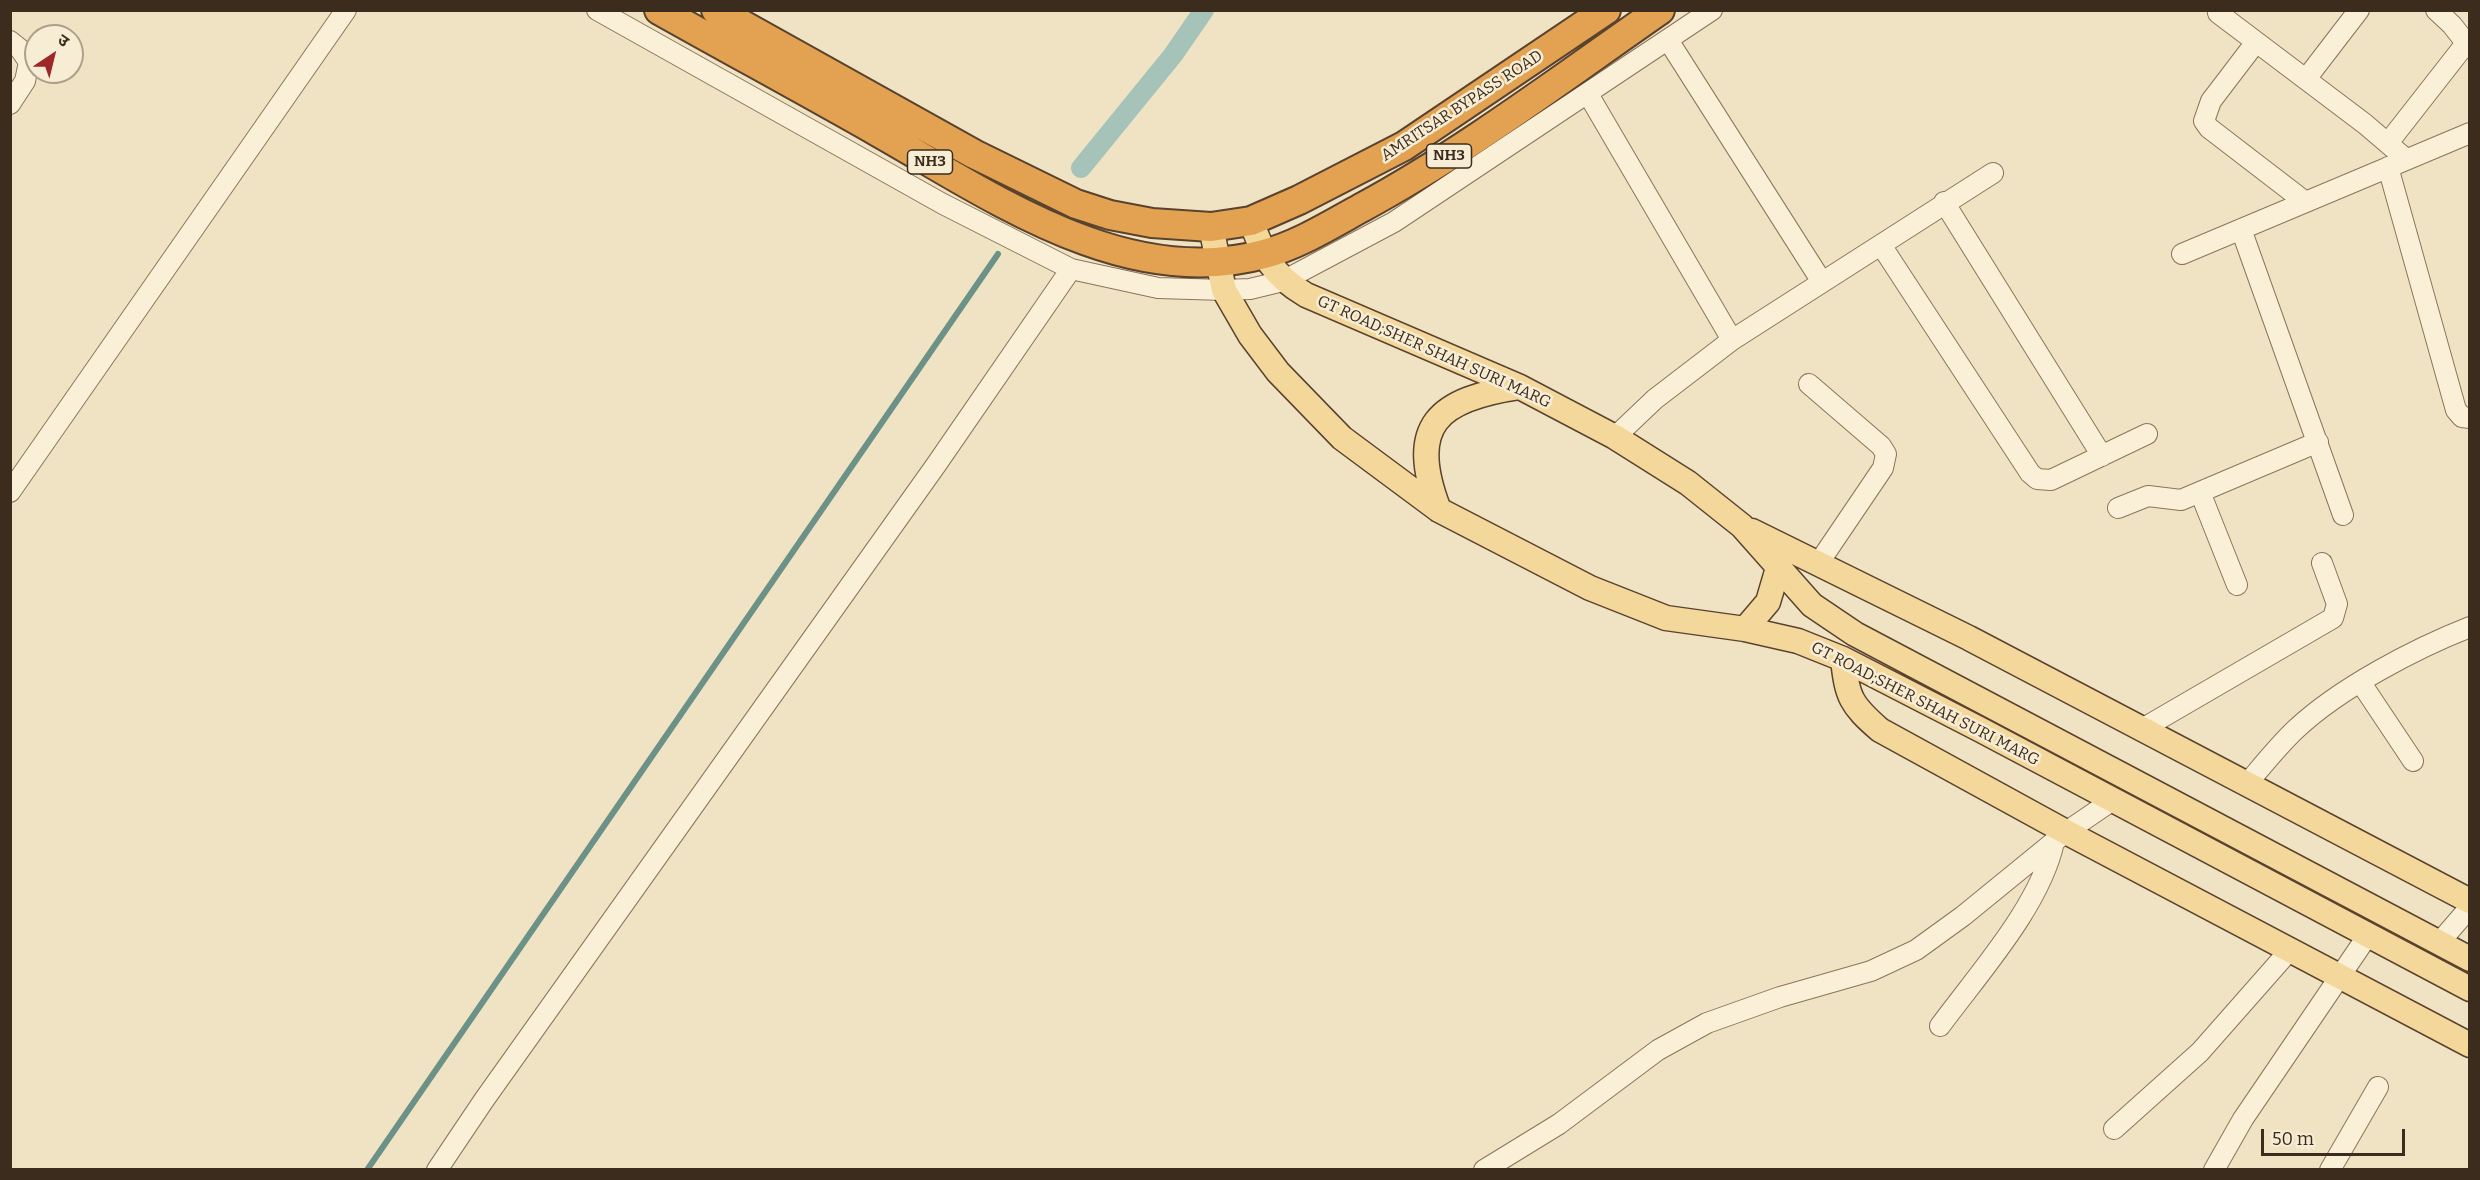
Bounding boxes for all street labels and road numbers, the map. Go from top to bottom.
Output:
street label: AMRITSAR BYPASS ROAD [1378,47,1546,165]
road number: NH3 [1426,144,1472,168]
road number: NH3 [908,150,952,174]
street label: GT ROAD;SHER SHAH SURI MARG [1314,292,1554,412]
street label: GT ROAD;SHER SHAH SURI MARG [1808,638,2042,770]

